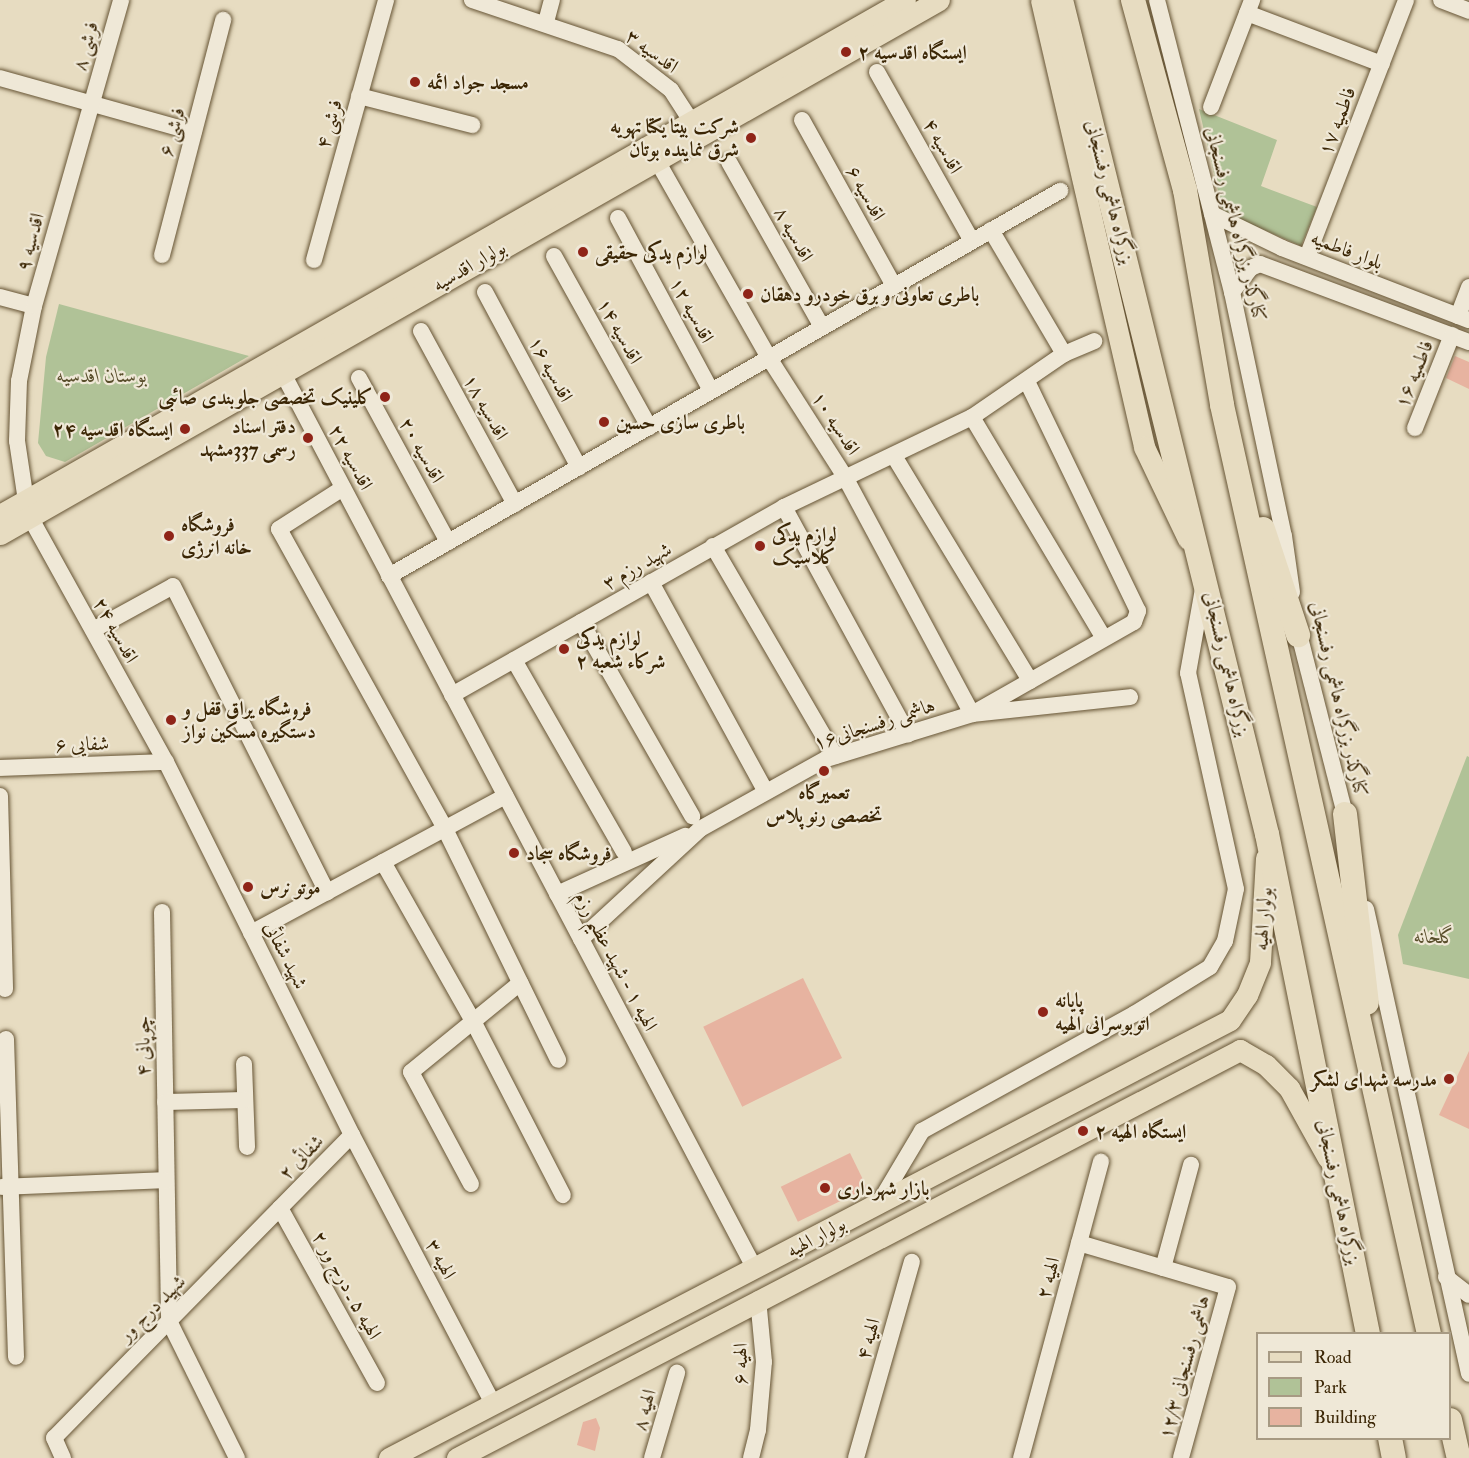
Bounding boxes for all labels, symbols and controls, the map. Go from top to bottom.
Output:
street label: فرشی ۸ [67,19,103,73]
street label: اقدسیه ۳ [621,24,683,78]
place label: ایستگاه اقدسیه ۲ [858,40,967,64]
marker: ایستگاه اقدسیه ۲ [839,45,853,59]
place label: مسجد جواد ائمه [427,70,529,94]
marker: مسجد جواد ائمه [408,75,422,89]
street label: فاطمیه ۱۷ [1313,83,1361,159]
street label: فرشی ۴ [311,97,347,151]
street label: فرشی ۶ [154,105,190,159]
place label: شرکت بیتا یکتا تهویه شرق نماینده بوتان [610,114,739,161]
street label: اقدسیه ۴ [918,114,968,178]
street label: بزرگراه هاشمی رفسنجانی [1080,117,1140,267]
street label: کنارگذر بزرگراه هاشمی رفسنجانی [1200,124,1272,324]
marker: شرکت بیتا یکتا تهویه شرق نماینده بوتان [744,131,758,145]
street label: اقدسیه ۶ [841,161,891,225]
street label: اقدسیه ۸ [769,202,819,266]
street label: اقدسیه ۹ [11,210,49,274]
street label: بلوار فاطمیه [1308,225,1386,275]
street label: بولوار اقدسیه [428,235,510,297]
place label: لوازم یدکی حقیقی [595,240,707,264]
marker: لوازم یدکی حقیقی [576,245,590,259]
street label: اقدسیه ۱۲ [665,273,719,347]
place label: باطری تعاونی و برق خودرو دهقان [760,282,979,306]
marker: باطری تعاونی و برق خودرو دهقان [741,287,755,301]
street label: اقدسیه ۱۴ [592,294,648,368]
street label: اقدسیه ۱۶ [524,332,578,406]
street label: فاطمیه ۱۶ [1390,337,1438,411]
park label: بوستان اقدسیه [57,363,147,387]
street label: اقدسیه ۱۸ [458,370,514,444]
place label: کلینیک تخصصی جلوبندی صائبی [158,385,373,409]
street label: اقدسیه ۱۰ [807,387,865,459]
marker: کلینیک تخصصی جلوبندی صائبی [378,390,392,404]
place label: باطری سازی حسین [616,410,745,434]
street label: اقدسیه ۲۰ [394,413,450,487]
place label: دفتر اسناد رسمی 337مشهد [200,414,296,461]
marker: باطری سازی حسین [597,415,611,429]
place label: ایستگاه اقدسیه ۲۴ [53,417,173,441]
street label: اقدسیه ۲۲ [324,420,378,494]
marker: ایستگاه اقدسیه ۲۴ [178,422,192,436]
marker: دفتر اسناد رسمی 337مشهد [301,431,315,445]
place label: فروشگاه خانه انرژی [181,512,252,559]
place label: لوازم یدکی کلاسیک [772,522,837,569]
marker: فروشگاه خانه انرژی [162,529,176,543]
street label: شهید رزم ۳ [598,537,676,595]
marker: لوازم یدکی کلاسیک [753,539,767,553]
street label: بزرگراه هاشمی رفسنجانی [1199,589,1255,739]
street label: اقدسیه ۲۴ [88,593,144,667]
street label: کنارگذر بزرگراه هاشمی رفسنجانی [1305,599,1373,799]
place label: لوازم یدکی شرکاء شعبه ۲ [576,626,665,673]
marker: لوازم یدکی شرکاء شعبه ۲ [557,642,571,656]
street label: هاشمی رفسنجانی۱۶ [810,693,938,755]
place label: فروشگاه یراق قفل و دستگیره مسکین نواز [183,696,316,743]
marker: فروشگاه یراق قفل و دستگیره مسکین نواز [164,713,178,727]
street label: شفایی ۶ [55,731,109,757]
marker: تعمیرگاه تخصصی رنو پلاس [817,764,831,778]
place label: تعمیرگاه تخصصی رنو پلاس [766,780,882,827]
place label: فروشگاه سجاد [526,841,612,865]
marker: فروشگاه سجاد [507,846,521,860]
place label: موتو نرس [260,875,320,899]
marker: موتو نرس [241,880,255,894]
street label: بولوار الهیه [1249,886,1277,952]
street label: الهیه ۱ - شهید عظیم رزم [569,887,663,1035]
street label: شهید شفائی [259,917,313,993]
park label: گلخانه [1414,924,1456,948]
place label: پایانه اتوبوسرانی الهیه [1055,988,1150,1035]
marker: پایانه اتوبوسرانی الهیه [1036,1005,1050,1019]
street label: چوپانی ۴ [130,1015,156,1077]
place label: مدرسه شهدای لشکر [1311,1067,1437,1091]
marker: مدرسه شهدای لشکر [1442,1072,1456,1086]
street label: بزرگراه هاشمی رفسنجانی [1312,1117,1366,1267]
place label: ایستگاه الهیه ۲ [1095,1119,1186,1143]
marker: ایستگاه الهیه ۲ [1076,1124,1090,1138]
street label: شفائی ۲ [273,1129,329,1185]
place label: بازار شهرداری [837,1176,929,1200]
marker: بازار شهرداری [818,1181,832,1195]
street label: بولوار الهیه [782,1211,850,1263]
street label: الهیه ۵ ـ درج ور ۲ [307,1227,387,1343]
street label: الهیه ۳ [421,1235,461,1283]
street label: الهیه ۲ [1031,1255,1065,1301]
street label: شهید درج ور [113,1269,191,1347]
street label: هاشمی رفسنجانی ۱۲/۳ [1153,1292,1215,1442]
street label: الهیه ۴ [851,1316,885,1362]
legend [1256,1332,1451,1440]
street label: الهیه ۶ [728,1343,752,1385]
text: Road [1314,1346,1352,1369]
text: Park [1314,1376,1347,1399]
street label: الهیه ۸ [627,1387,661,1433]
text: Building [1314,1406,1376,1429]

